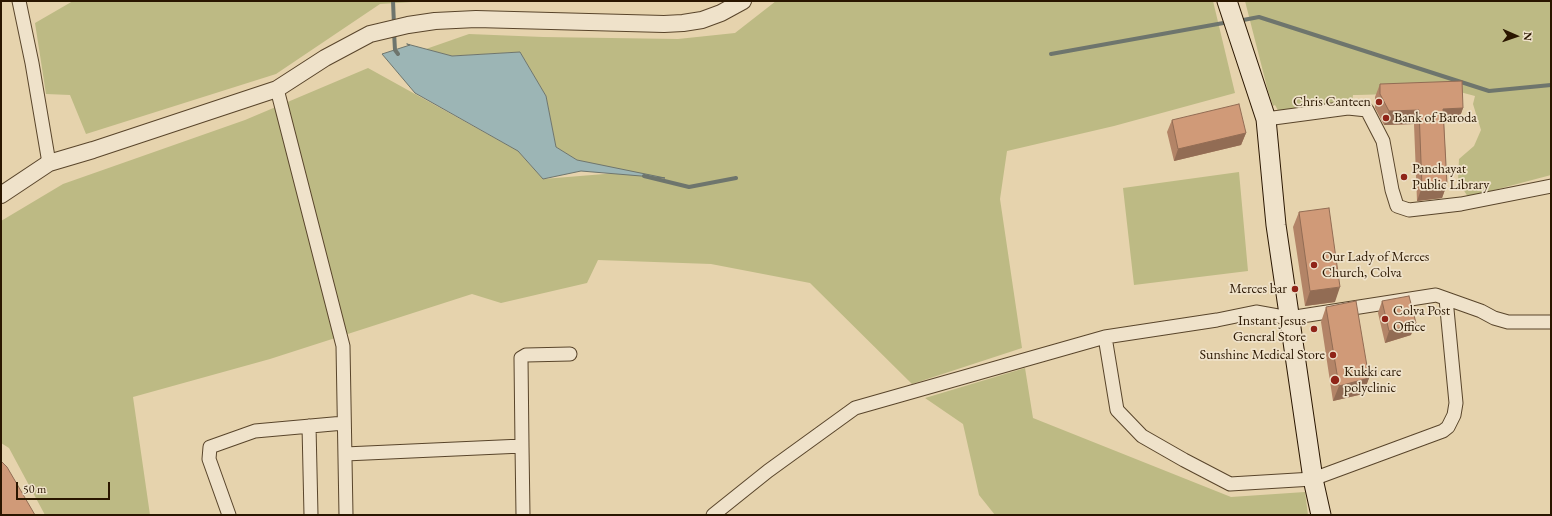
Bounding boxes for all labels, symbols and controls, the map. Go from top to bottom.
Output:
north arrow [1496,16,1536,56]
text: N [1521,32,1535,41]
place label: Chris Canteen [1293,94,1371,110]
marker: Chris Canteen [1374,97,1384,107]
place label: Bank of Baroda [1394,110,1477,126]
marker: Bank of Baroda [1381,113,1391,123]
place label: Panchayat Public Library [1412,161,1489,194]
marker: Panchayat Public Library [1399,172,1409,182]
place label: Our Lady of Merces Church, Colva [1322,249,1429,282]
marker: Our Lady of Merces Church, Colva [1309,260,1319,270]
place label: Merces bar [1229,281,1287,297]
marker: Merces bar [1290,284,1300,294]
place label: Colva Post Office [1393,303,1450,336]
place label: Instant Jesus General Store [1233,313,1306,346]
marker: Colva Post Office [1380,314,1390,324]
marker: Instant Jesus General Store [1309,324,1319,334]
place label: Sunshine Medical Store [1200,347,1325,363]
marker: Sunshine Medical Store [1328,350,1338,360]
place label: Kukki care polyclinic [1344,364,1401,396]
marker: Kukki care polyclinic [1329,374,1341,386]
scale bar [18,474,112,500]
text: 50 m [23,481,46,497]

